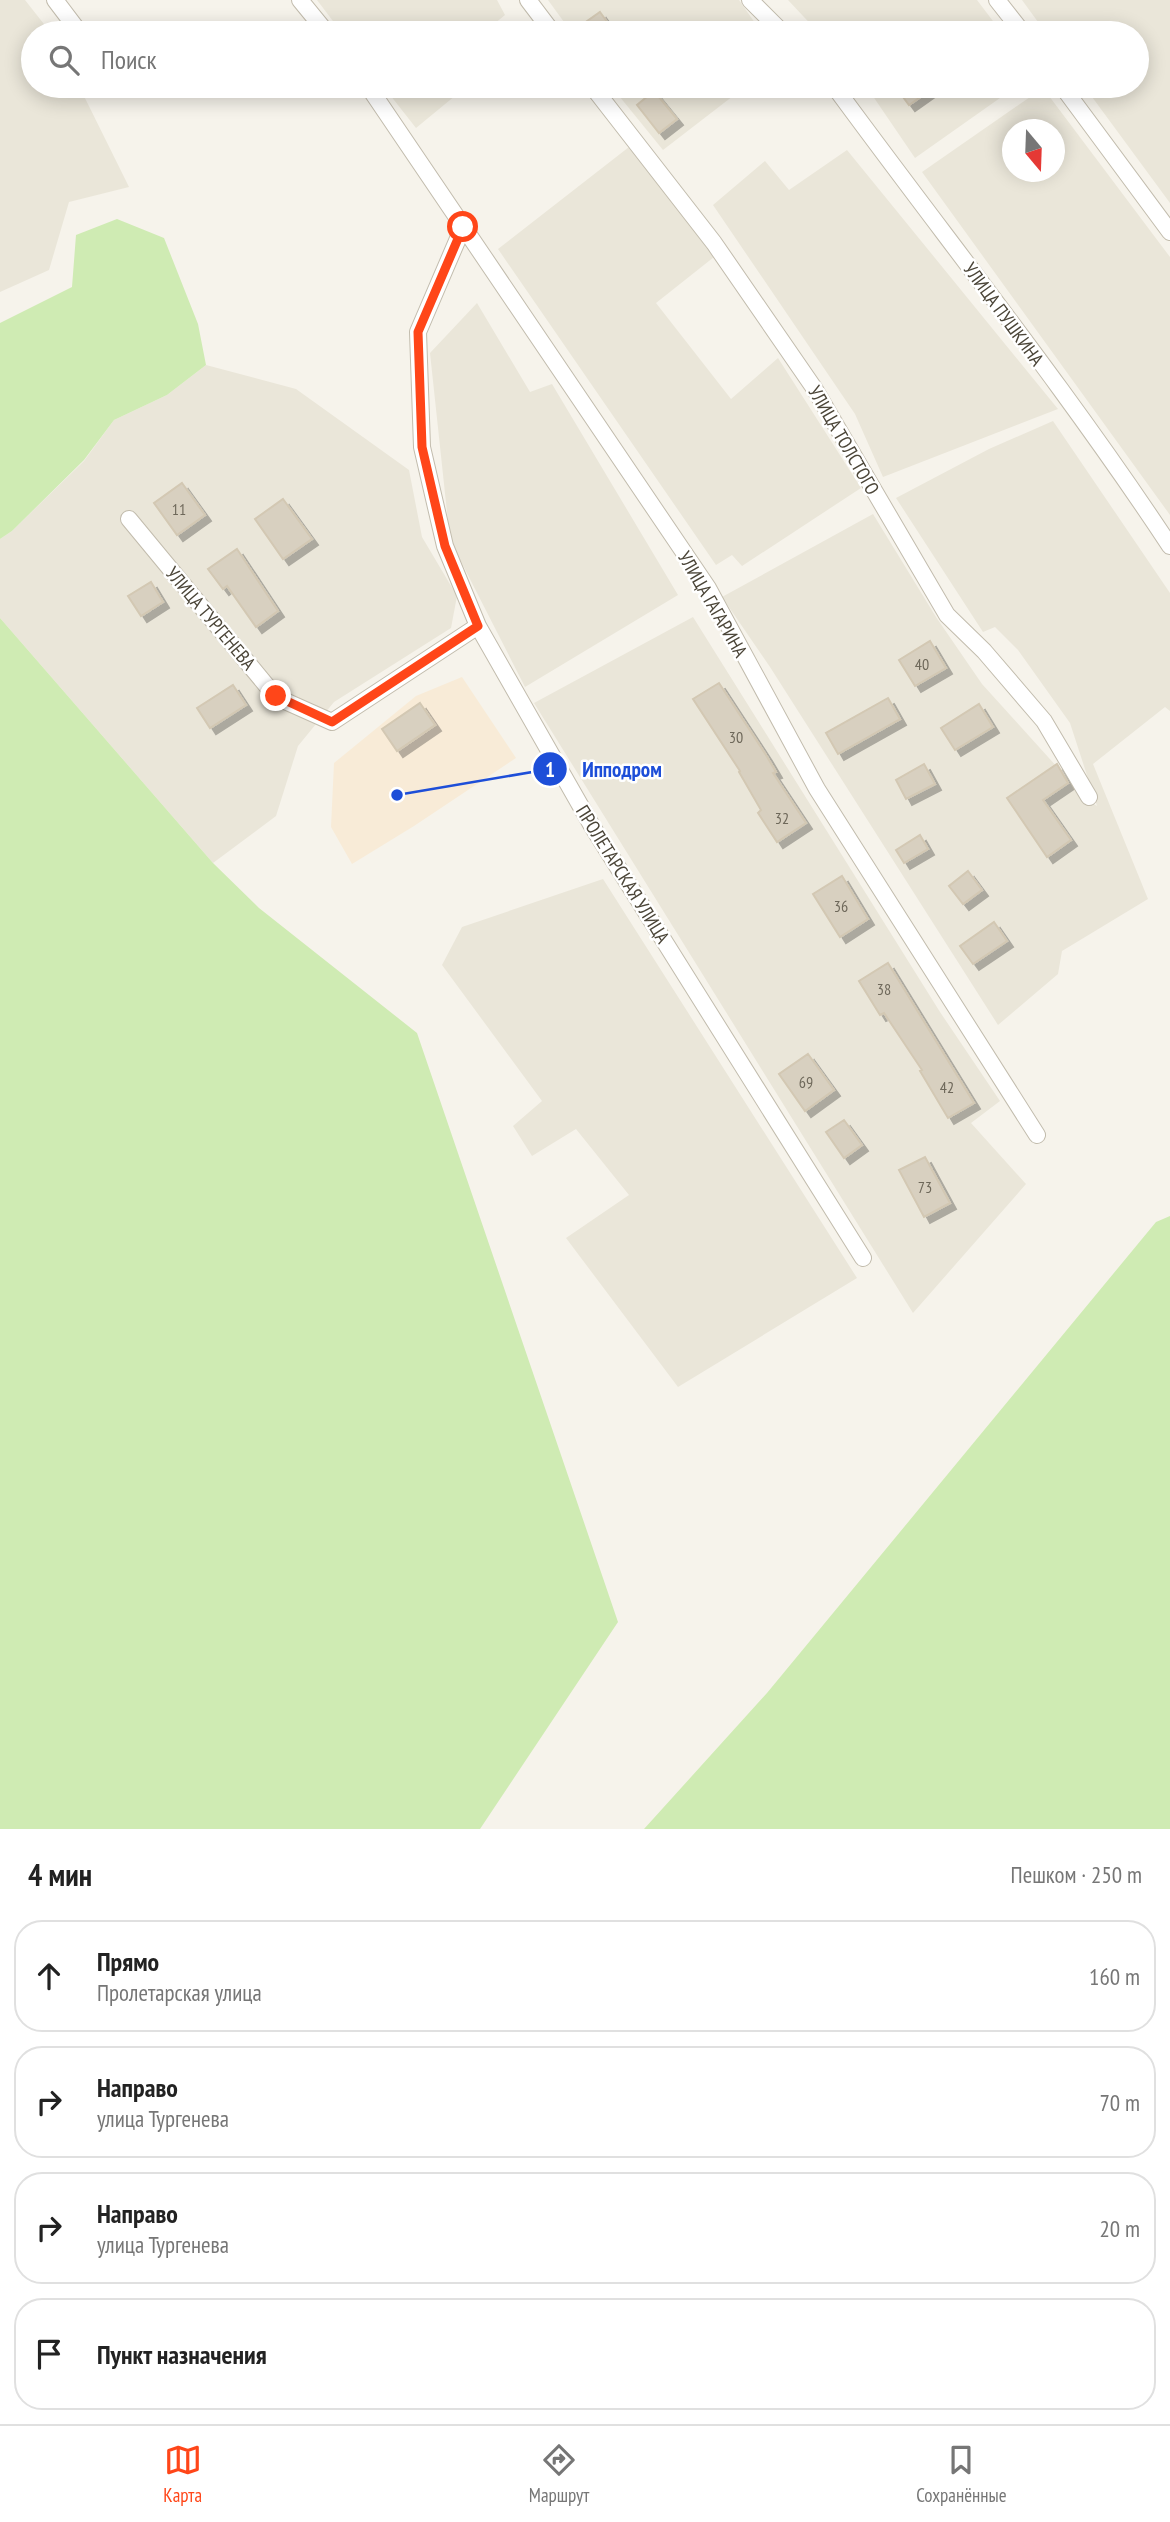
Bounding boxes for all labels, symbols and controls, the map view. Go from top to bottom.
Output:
search box [21,21,1149,98]
icon: search [45,41,83,79]
text: Поиск [101,43,157,76]
north arrow [1002,119,1065,182]
route start [447,211,478,242]
street label: УЛИЦА ПУШКИНА [959,258,1049,370]
street label: УЛИЦА ТОЛСТОГО [803,381,885,499]
house number: 11 [172,499,186,519]
street label: УЛИЦА ГАГАРИНА [673,547,753,661]
street label: УЛИЦА ТУРГЕНЕВА [161,561,261,675]
house number: 40 [915,654,929,674]
route end [260,680,291,711]
house number: 30 [729,727,743,747]
callout: Ипподром [533,748,675,790]
text: 1 [545,756,555,783]
text: Ипподром [582,756,662,783]
street label: ПРОЛЕТАРСКАЯ УЛИЦА [571,801,675,947]
house number: 32 [775,808,789,828]
house number: 36 [834,896,848,916]
house number: 38 [877,979,891,999]
house number: 69 [799,1072,813,1092]
house number: 42 [940,1077,954,1097]
house number: 73 [918,1177,932,1197]
text: 4 мин [28,1855,92,1894]
text: Пешком · 250 m [1011,1860,1142,1889]
text: Прямо [97,1945,159,1978]
icon: ahead [30,1957,68,1995]
text: 160 m [1089,1962,1140,1991]
text: Пролетарская улица [97,1978,262,2007]
text: Направо [97,2071,178,2104]
icon: right [30,2083,68,2121]
text: 70 m [1099,2088,1140,2117]
text: улица Тургенева [97,2104,229,2133]
text: Направо [97,2197,178,2230]
icon: right [30,2209,68,2247]
text: 20 m [1099,2214,1140,2243]
text: улица Тургенева [97,2230,229,2259]
icon: arrive [30,2335,68,2373]
text: Пункт назначения [97,2338,267,2371]
tab: Карта [163,2441,202,2507]
tab: Маршрут [529,2441,589,2507]
tab: Сохранённые [916,2441,1007,2507]

